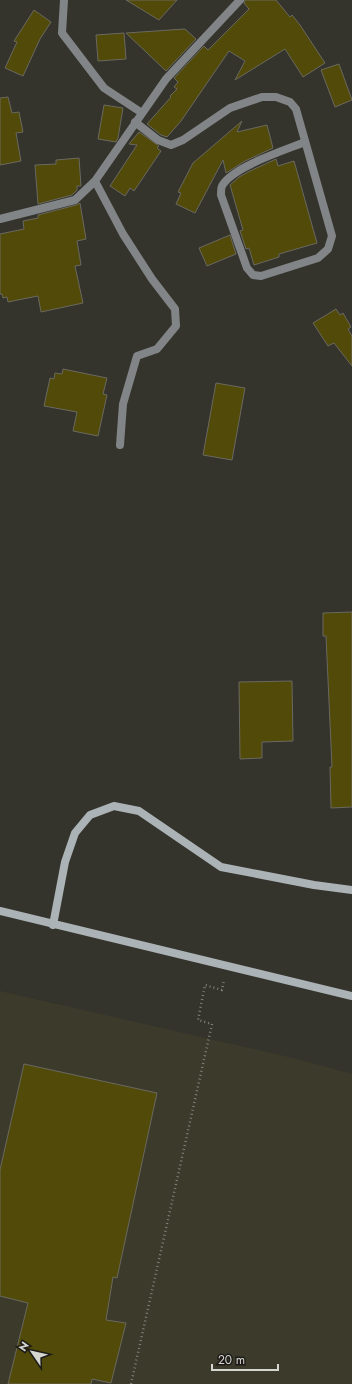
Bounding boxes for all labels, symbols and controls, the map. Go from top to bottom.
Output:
north arrow [12,1332,52,1372]
text: N [15,1338,33,1355]
scale bar [212,1346,278,1372]
text: 20 m [218,1351,245,1369]

